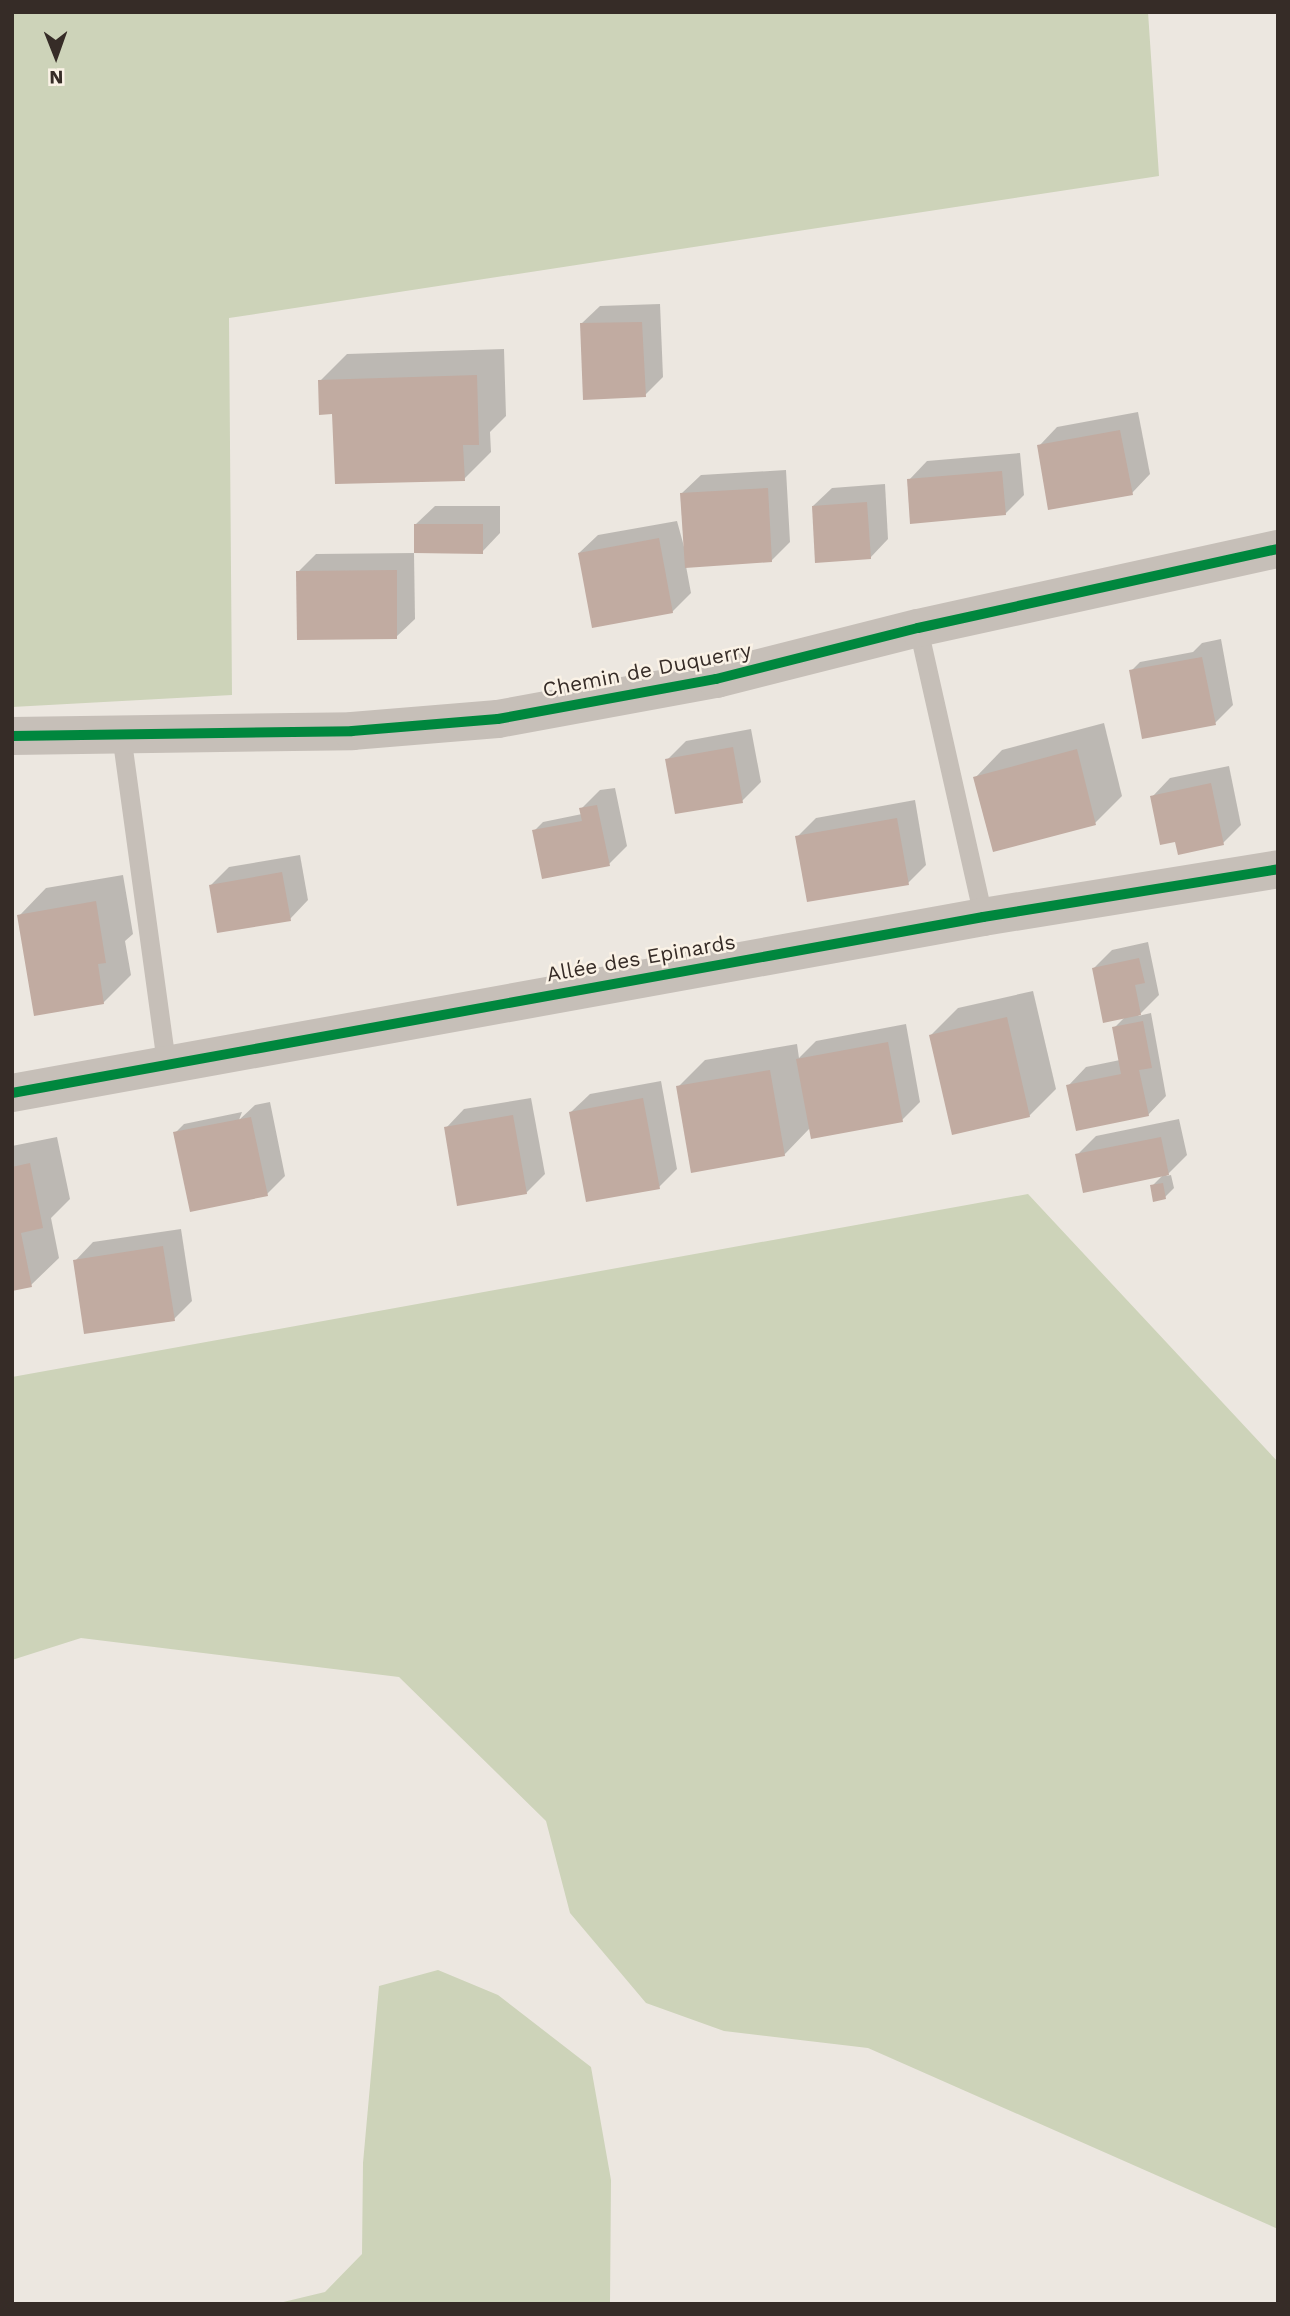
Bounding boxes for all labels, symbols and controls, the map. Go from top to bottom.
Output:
north arrow [21,21,91,91]
text: N [49,66,64,89]
street label: Chemin de Duquerry [541,637,753,703]
street label: Allée des Epinards [545,929,737,987]

